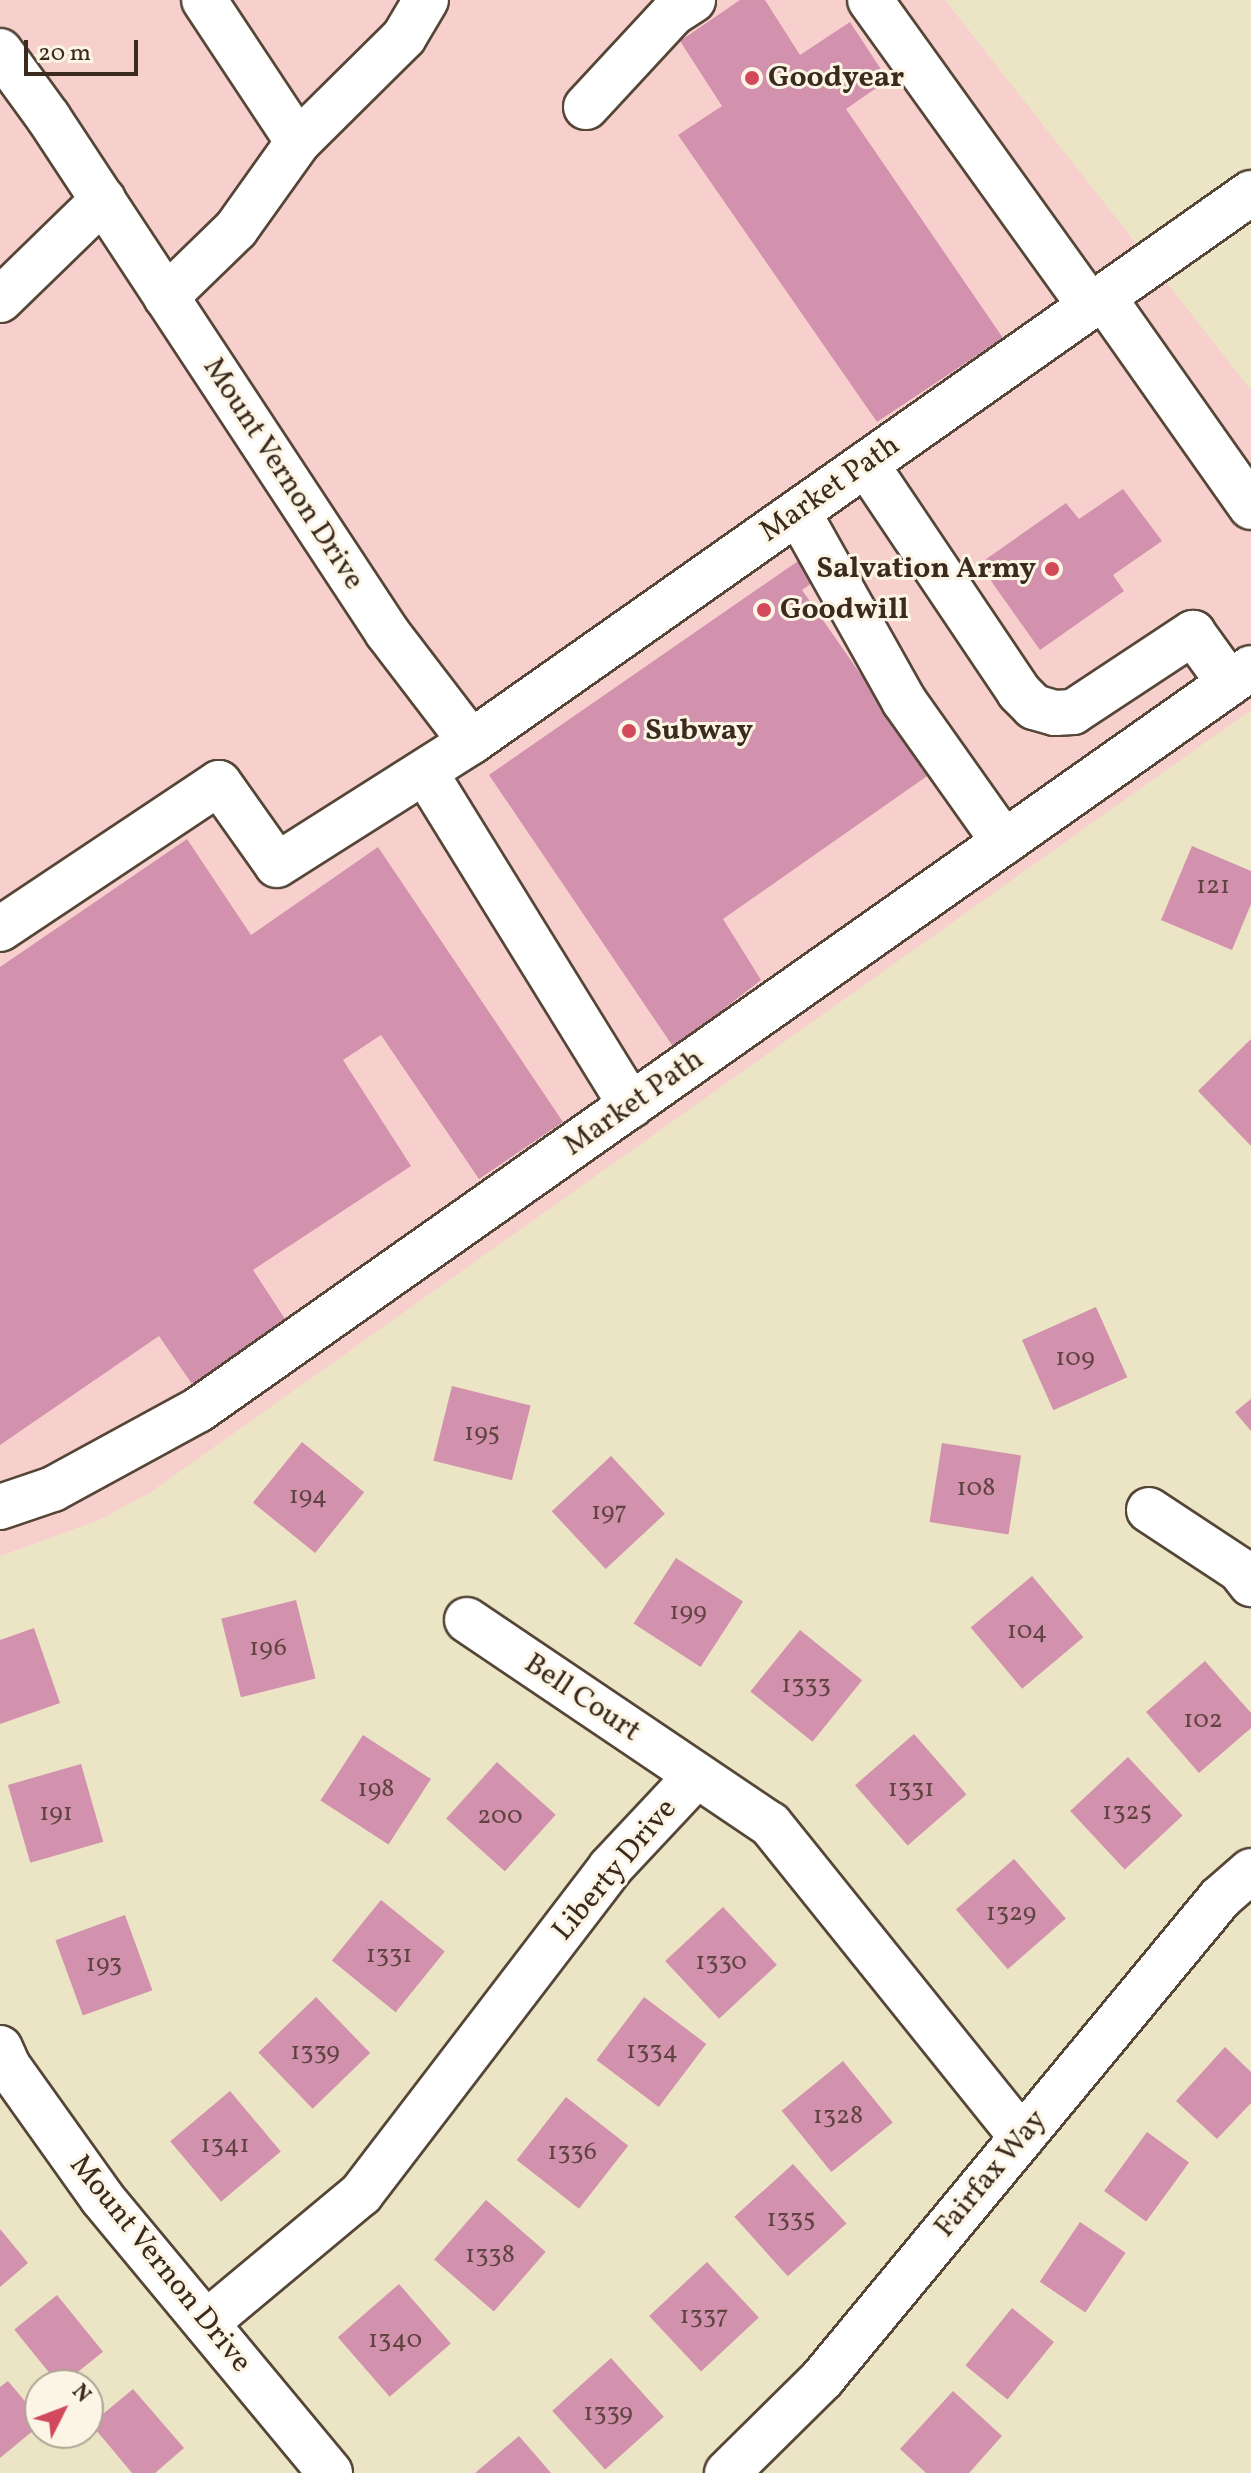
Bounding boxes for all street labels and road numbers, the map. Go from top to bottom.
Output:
street label: Mount Vernon Drive [194,351,372,597]
street label: Market Path [753,428,907,550]
street label: Market Path [557,1042,711,1164]
street label: Bell Court [517,1646,647,1750]
street label: Liberty Drive [545,1791,685,1949]
street label: Fairfax Way [927,2102,1055,2246]
street label: Mount Vernon Drive [61,2148,259,2380]

